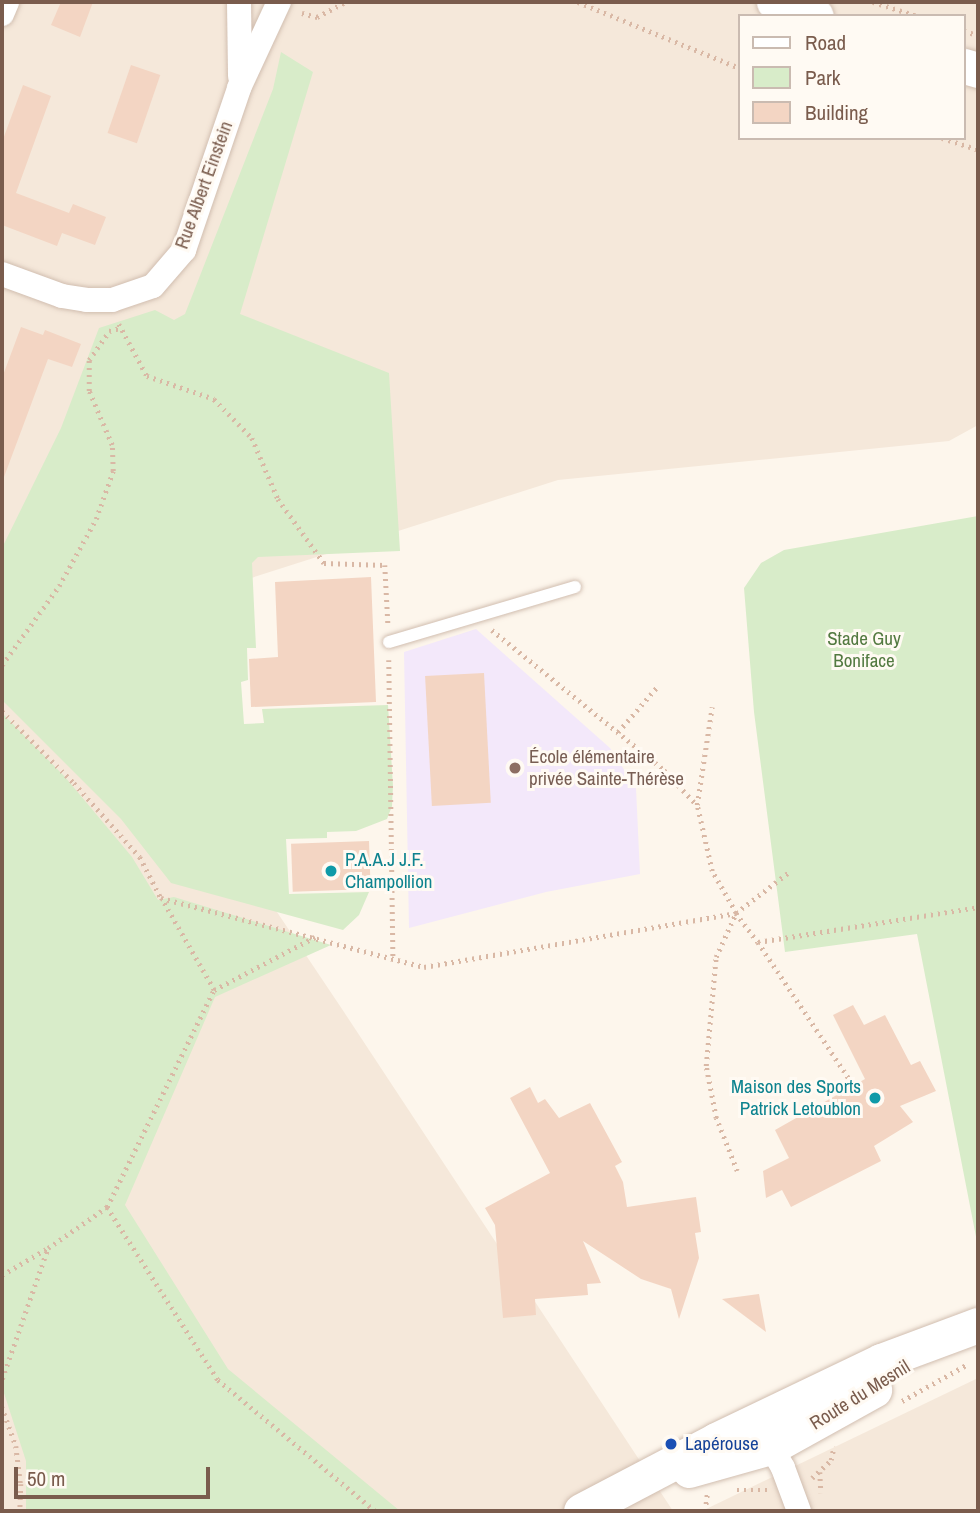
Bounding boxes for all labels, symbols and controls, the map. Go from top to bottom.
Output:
legend [738,14,966,140]
text: Road [805,28,846,57]
text: Park [805,63,840,92]
text: Building [805,98,868,127]
street label: Rue Albert Einstein [170,118,238,252]
park label: Stade Guy Boniface [827,628,901,672]
place label: École élémentaire privée Sainte-Thérèse [529,746,684,790]
marker: École élémentaire privée Sainte-Thérèse [507,760,523,776]
place label: P.A.A.J J.F. Champollion [345,849,432,893]
marker: P.A.A.J J.F. Champollion [323,863,339,879]
place label: Maison des Sports Patrick Letoublon [731,1076,861,1120]
marker: Maison des Sports Patrick Letoublon [867,1090,883,1106]
street label: Route du Mesnil [806,1355,914,1435]
place label: Lapérouse [685,1433,759,1455]
marker: Lapérouse [663,1436,679,1452]
scale bar [18,1454,214,1498]
text: 50 m [27,1464,65,1493]

